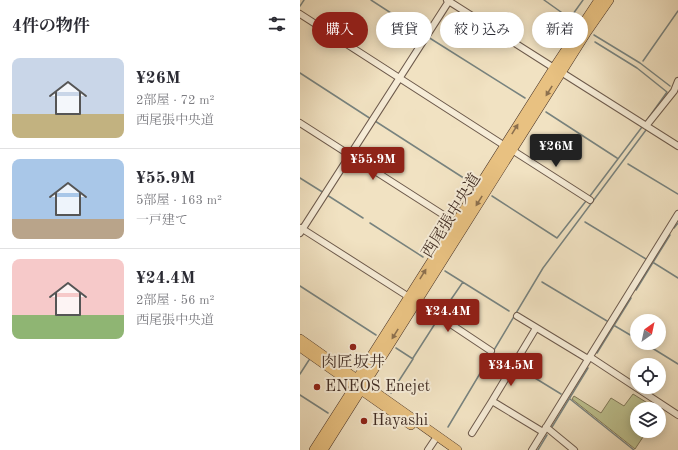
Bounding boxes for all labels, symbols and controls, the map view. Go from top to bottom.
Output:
chip: 購入 [312,12,368,48]
chip: 賃貸 [376,12,432,48]
chip: 絞り込み [440,12,524,48]
chip: 新着 [532,12,588,48]
icon: filters [266,13,288,35]
text: 4件の物件 [12,18,90,35]
text: ¥26M [136,70,181,87]
icon: home [44,74,92,122]
one-way arrow [545,86,553,96]
text: 2部屋 · 72 m² [136,94,214,107]
text: 西尾張中央道 [136,114,214,127]
one-way arrow [512,123,519,135]
pin: ¥26M [532,134,580,168]
text: ¥26M [539,140,573,153]
pin: ¥55.9M [340,147,406,181]
text: ¥55.9M [350,153,396,166]
text: ¥55.9M [136,170,195,187]
street label: 西尾張中央道 [418,170,484,261]
icon: home [44,175,92,223]
text: 5部屋 · 163 m² [136,194,222,207]
one-way arrow [476,195,483,207]
text: 一戸建て [136,214,188,227]
one-way arrow [419,269,427,279]
text: ¥24.4M [136,270,195,287]
icon: home [44,275,92,323]
text: 2部屋 · 56 m² [136,294,214,307]
pin: ¥24.4M [415,299,481,333]
text: ¥24.4M [425,305,471,318]
text: 西尾張中央道 [136,314,214,327]
north arrow [630,314,666,350]
map controls [630,314,666,438]
one-way arrow [391,329,398,340]
marker: 肉匠坂井 [348,342,358,352]
place label: 肉匠坂井 [321,353,385,371]
pin: ¥34.5M [478,353,544,387]
button: locate [630,358,666,394]
text: ¥34.5M [488,359,534,372]
place label: ENEOS Enejet [325,379,431,395]
marker: ENEOS Enejet [312,382,322,392]
button: layers [630,402,666,438]
place label: Hayashi [372,413,428,429]
marker: Hayashi [359,416,369,426]

